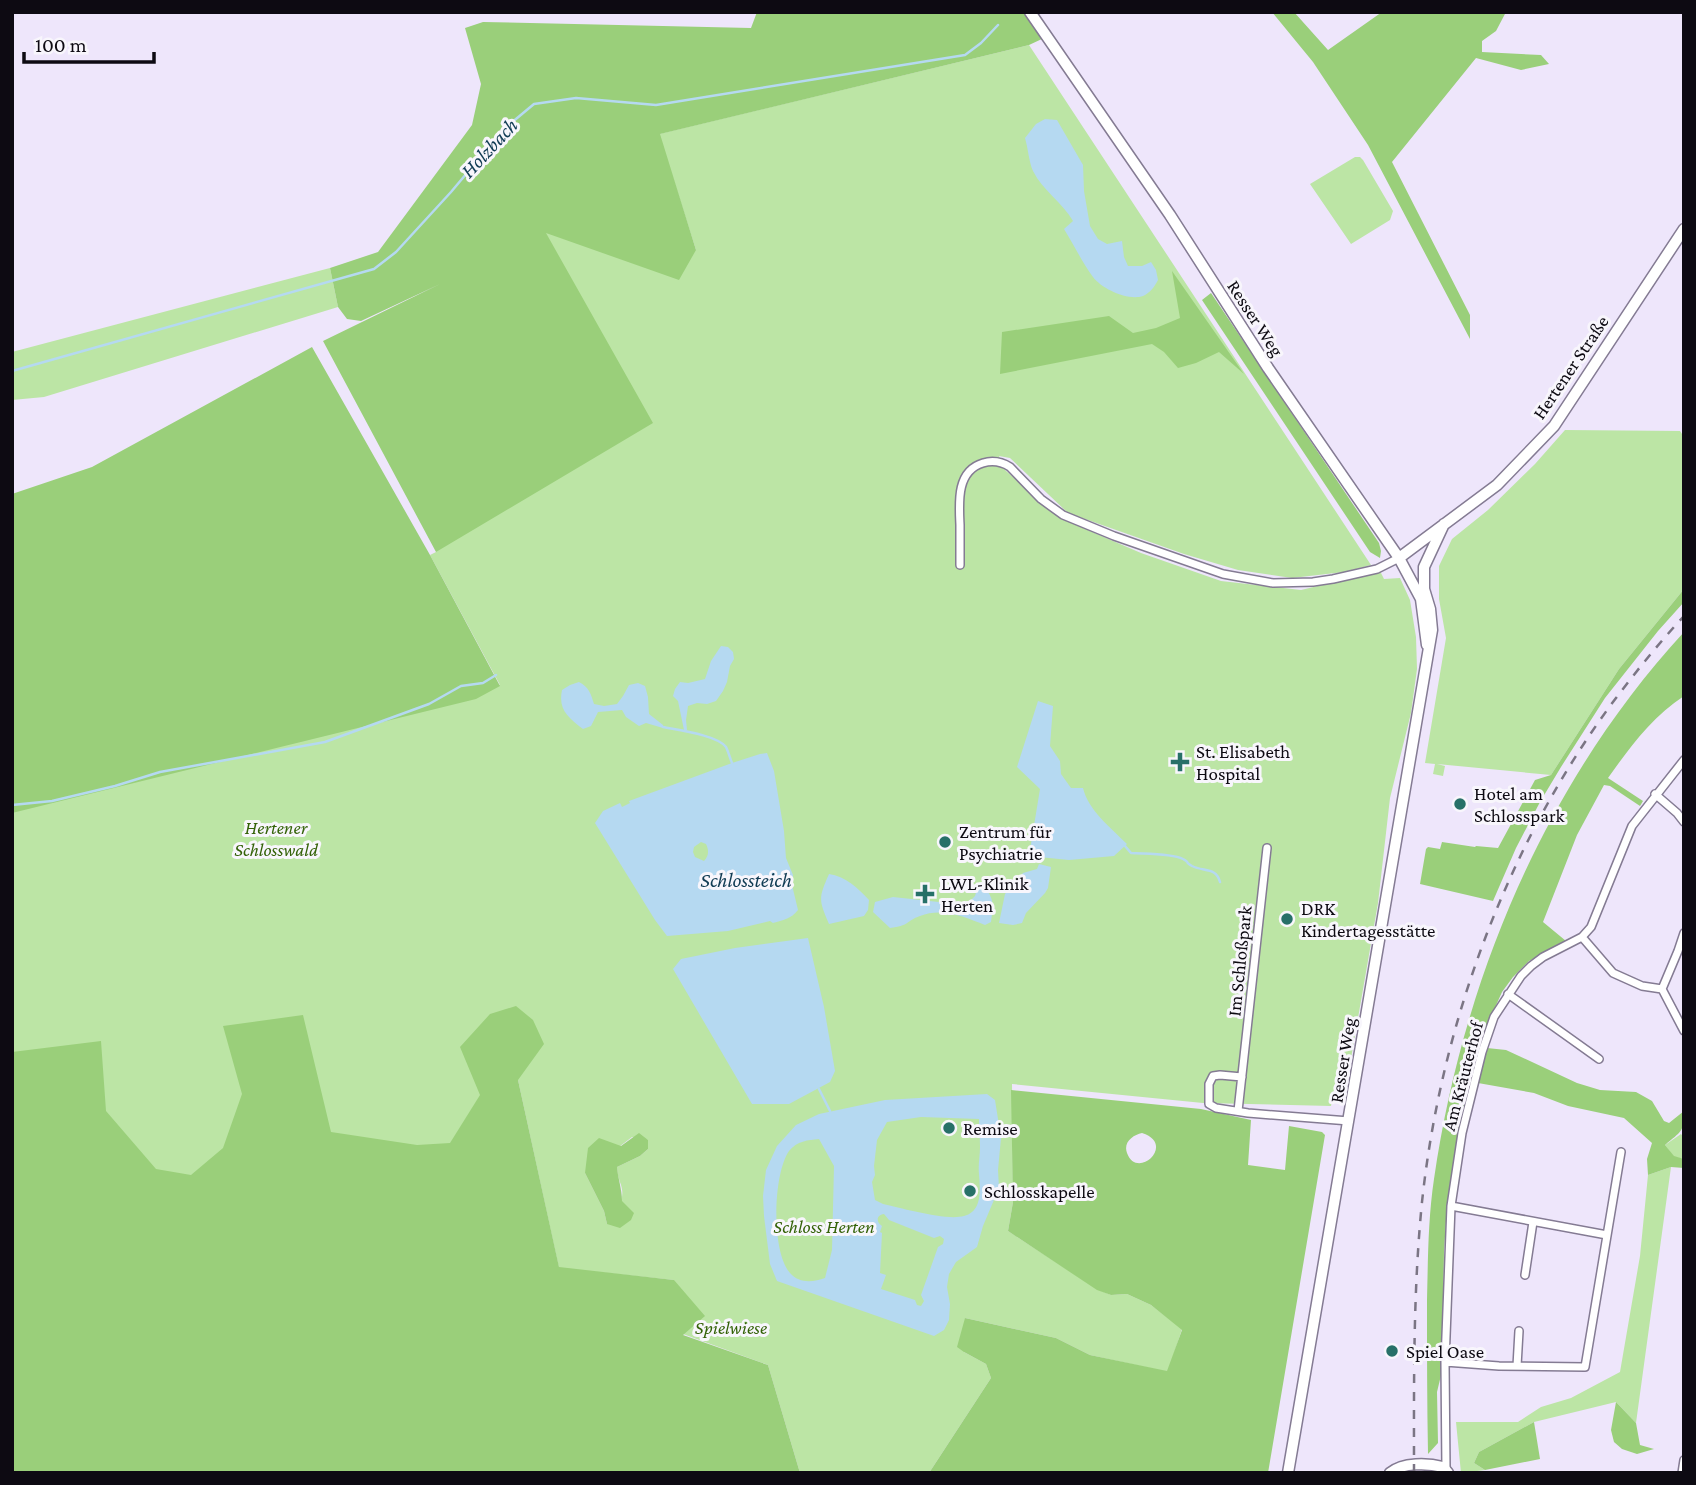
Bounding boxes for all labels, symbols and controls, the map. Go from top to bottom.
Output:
scale bar [24,21,154,65]
text: 100 m [35,33,87,57]
water label: Holzbach [456,113,522,183]
street label: Resser Weg [1223,276,1288,360]
street label: Hertener Straße [1528,312,1613,423]
place label: St. Elisabeth Hospital [1196,741,1290,784]
marker: St. Elisabeth Hospital [1170,752,1190,772]
place label: Hotel am Schlosspark [1474,783,1566,826]
marker: Hotel am Schlosspark [1452,796,1468,812]
park label: Hertener Schlosswald [234,817,319,860]
place label: Zentrum für Psychiatrie [959,821,1052,864]
marker: Zentrum für Psychiatrie [937,834,953,850]
water label: Schlossteich [700,868,792,892]
place label: LWL-Klinik Herten [941,873,1029,916]
marker: LWL-Klinik Herten [915,884,935,904]
place label: DRK Kindertagesstätte [1301,898,1435,941]
street label: Im Schloßpark [1223,904,1256,1017]
marker: DRK Kindertagesstätte [1279,911,1295,927]
street label: Resser Weg [1325,1016,1360,1104]
street label: Am Kräuterhof [1438,1018,1487,1133]
place label: Remise [963,1118,1018,1139]
marker: Remise [941,1120,957,1136]
place label: Schlosskapelle [984,1181,1095,1202]
marker: Schlosskapelle [962,1183,978,1199]
park label: Schloss Herten [773,1216,875,1237]
park label: Spielwiese [695,1317,767,1338]
place label: Spiel Oase [1406,1341,1484,1362]
marker: Spiel Oase [1384,1343,1400,1359]

